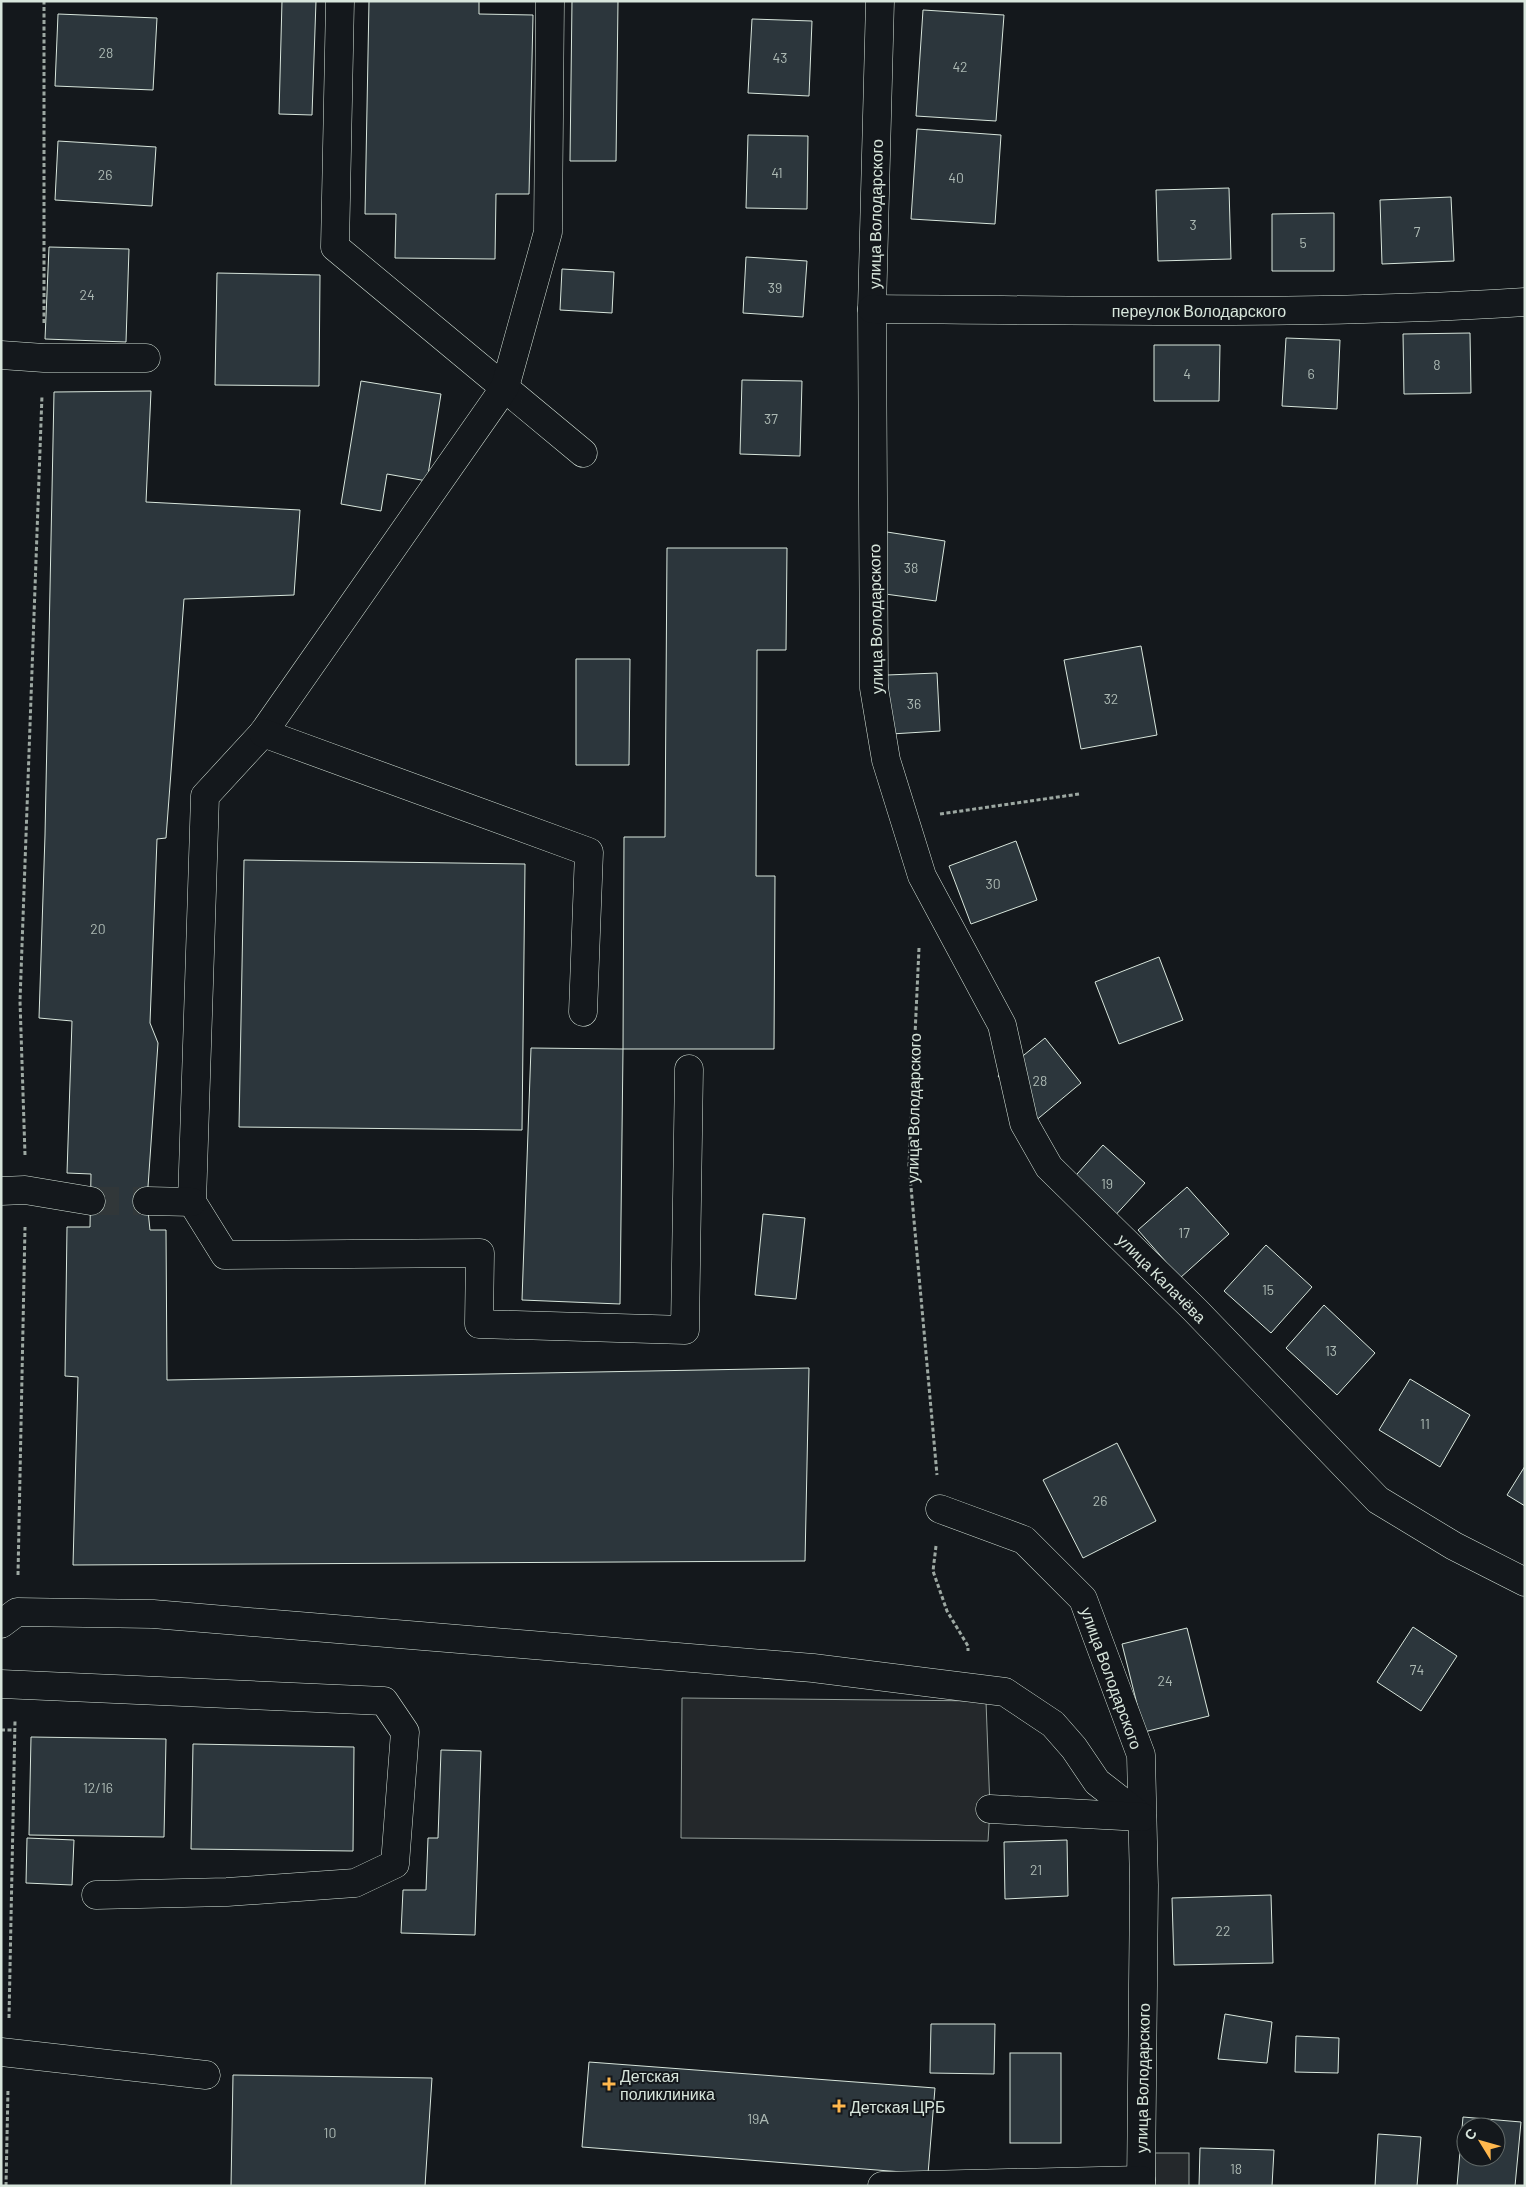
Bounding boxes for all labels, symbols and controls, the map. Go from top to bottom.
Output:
house number: 28 [99,44,113,61]
house number: 43 [773,49,787,66]
house number: 42 [952,58,968,75]
street label: улица Володарского [864,139,886,289]
house number: 41 [771,164,783,181]
house number: 26 [98,166,112,183]
house number: 40 [948,169,964,186]
house number: 3 [1189,216,1197,233]
house number: 7 [1414,223,1421,240]
house number: 5 [1299,234,1307,251]
house number: 39 [768,279,782,296]
house number: 24 [79,286,95,303]
street label: переулок Володарского [1112,301,1286,320]
house number: 8 [1433,356,1441,373]
house number: 4 [1183,365,1191,382]
house number: 6 [1307,365,1315,382]
house number: 37 [764,410,778,427]
street label: улица Володарского [864,544,886,694]
house number: 38 [904,559,918,576]
house number: 32 [1104,690,1118,707]
house number: 36 [907,695,921,712]
house number: 30 [985,875,1001,892]
house number: 20 [90,920,106,937]
street label: улица Володарского [902,1033,924,1183]
house number: 28 [1033,1072,1047,1089]
house number: 19 [1101,1175,1113,1192]
house number: 17 [1178,1224,1190,1241]
street label: улица Калачёва [1114,1230,1210,1326]
house number: 15 [1262,1281,1274,1298]
house number: 13 [1325,1342,1337,1359]
house number: 11 [1420,1415,1430,1432]
house number: 26 [1093,1492,1107,1509]
street label: улица Володарского [1077,1604,1147,1752]
house number: 74 [1410,1661,1424,1678]
house number: 24 [1157,1672,1173,1689]
house number: 12/16 [83,1779,113,1796]
house number: 21 [1030,1861,1042,1878]
house number: 22 [1215,1922,1231,1939]
street label: улица Володарского [1131,2003,1153,2153]
place label: Детская поликлиника [620,2066,715,2103]
marker: Детская поликлиника [602,2077,616,2091]
place label: Детская ЦРБ [850,2097,945,2116]
marker: Детская ЦРБ [832,2099,846,2113]
house number: 19А [747,2110,769,2127]
north arrow [1456,2117,1506,2167]
house number: 10 [324,2124,336,2141]
text: С [1460,2125,1480,2143]
house number: 18 [1230,2160,1242,2177]

